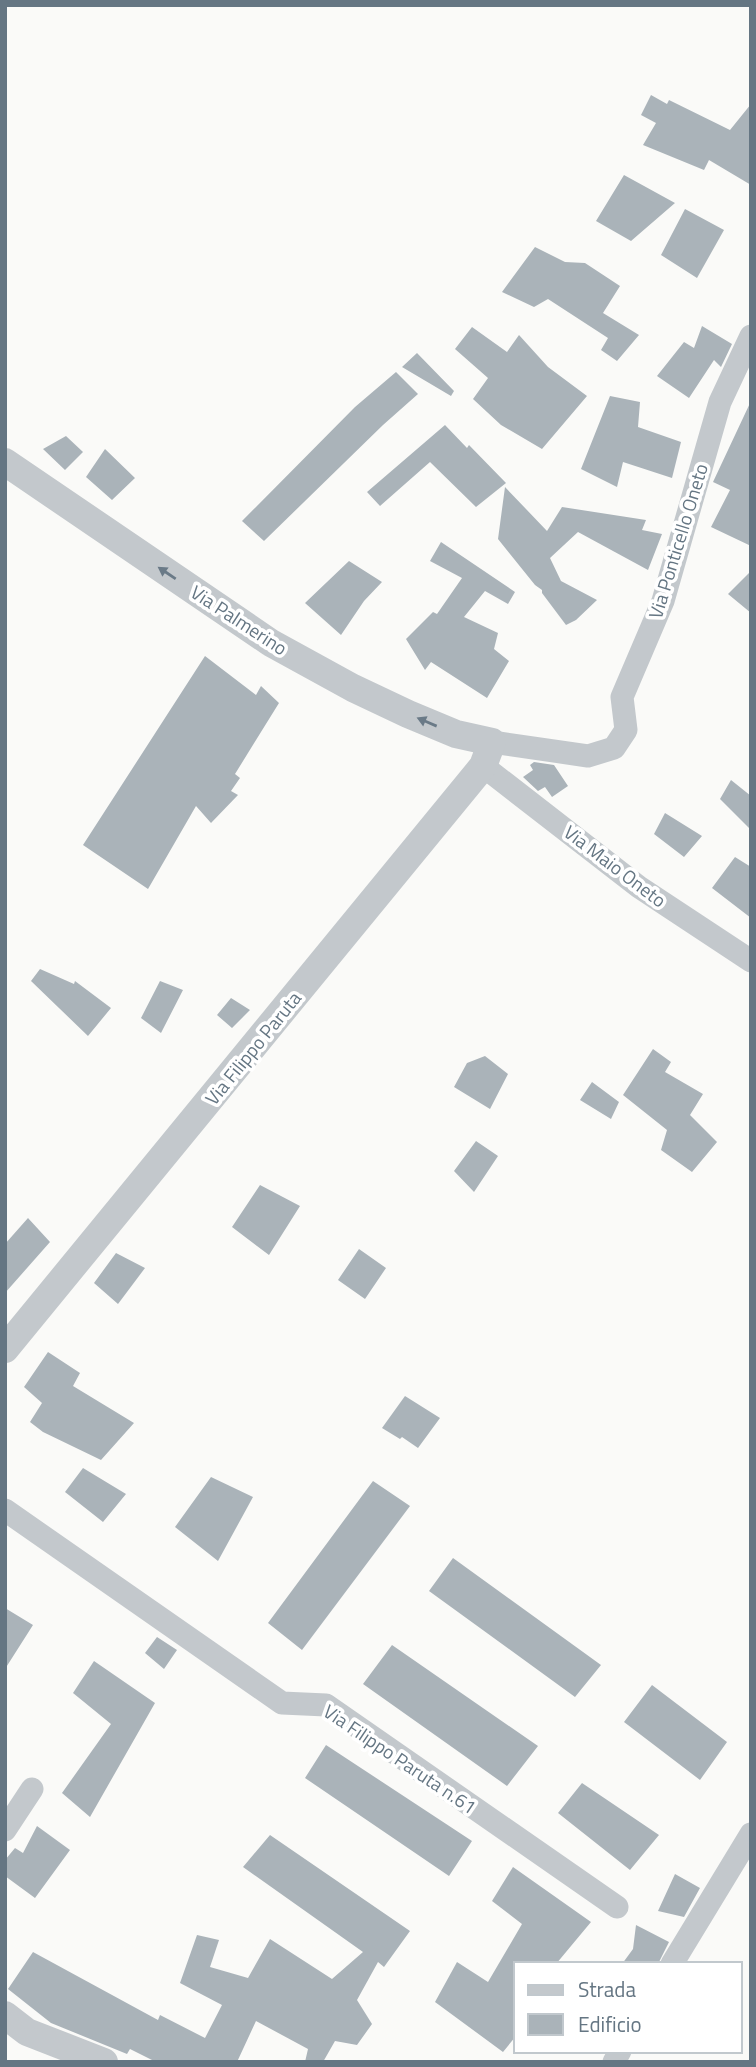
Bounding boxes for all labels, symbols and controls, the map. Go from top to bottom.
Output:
street label: Via Ponticello Oneto [640,460,715,622]
one-way arrow [158,566,176,580]
street label: Via Palmerino [185,577,293,662]
one-way arrow [417,716,438,727]
street label: Via Maio Oneto [558,817,673,914]
street label: Via Filippo Paruta [197,984,308,1111]
street label: Via Filippo Paruta n.61 [318,1696,483,1821]
legend [514,1962,742,2053]
text: Strada [578,1973,636,2005]
text: Edificio [578,2008,642,2040]

